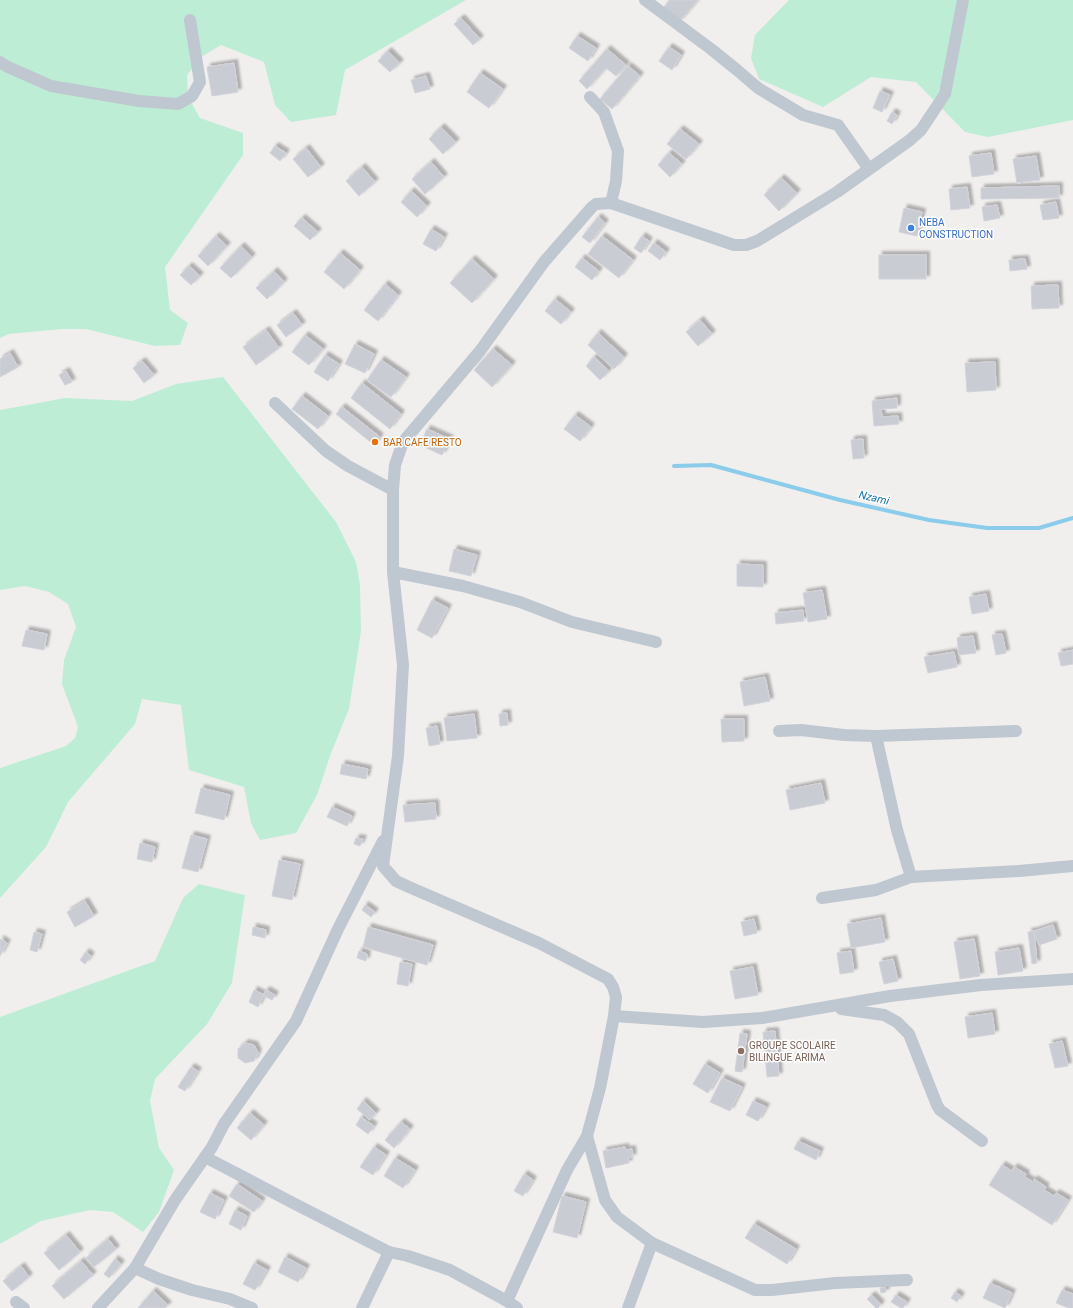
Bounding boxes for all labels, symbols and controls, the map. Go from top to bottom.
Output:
place label: NEBA CONSTRUCTION [919,217,993,240]
marker: NEBA CONSTRUCTION [906,223,916,233]
marker: BAR CAFE RESTO [370,437,380,447]
place label: BAR CAFE RESTO [383,437,462,448]
water label: Nzami [858,488,891,508]
place label: GROUPE SCOLAIRE BILINGUE ARIMA [749,1040,836,1063]
marker: GROUPE SCOLAIRE BILINGUE ARIMA [736,1046,746,1056]

